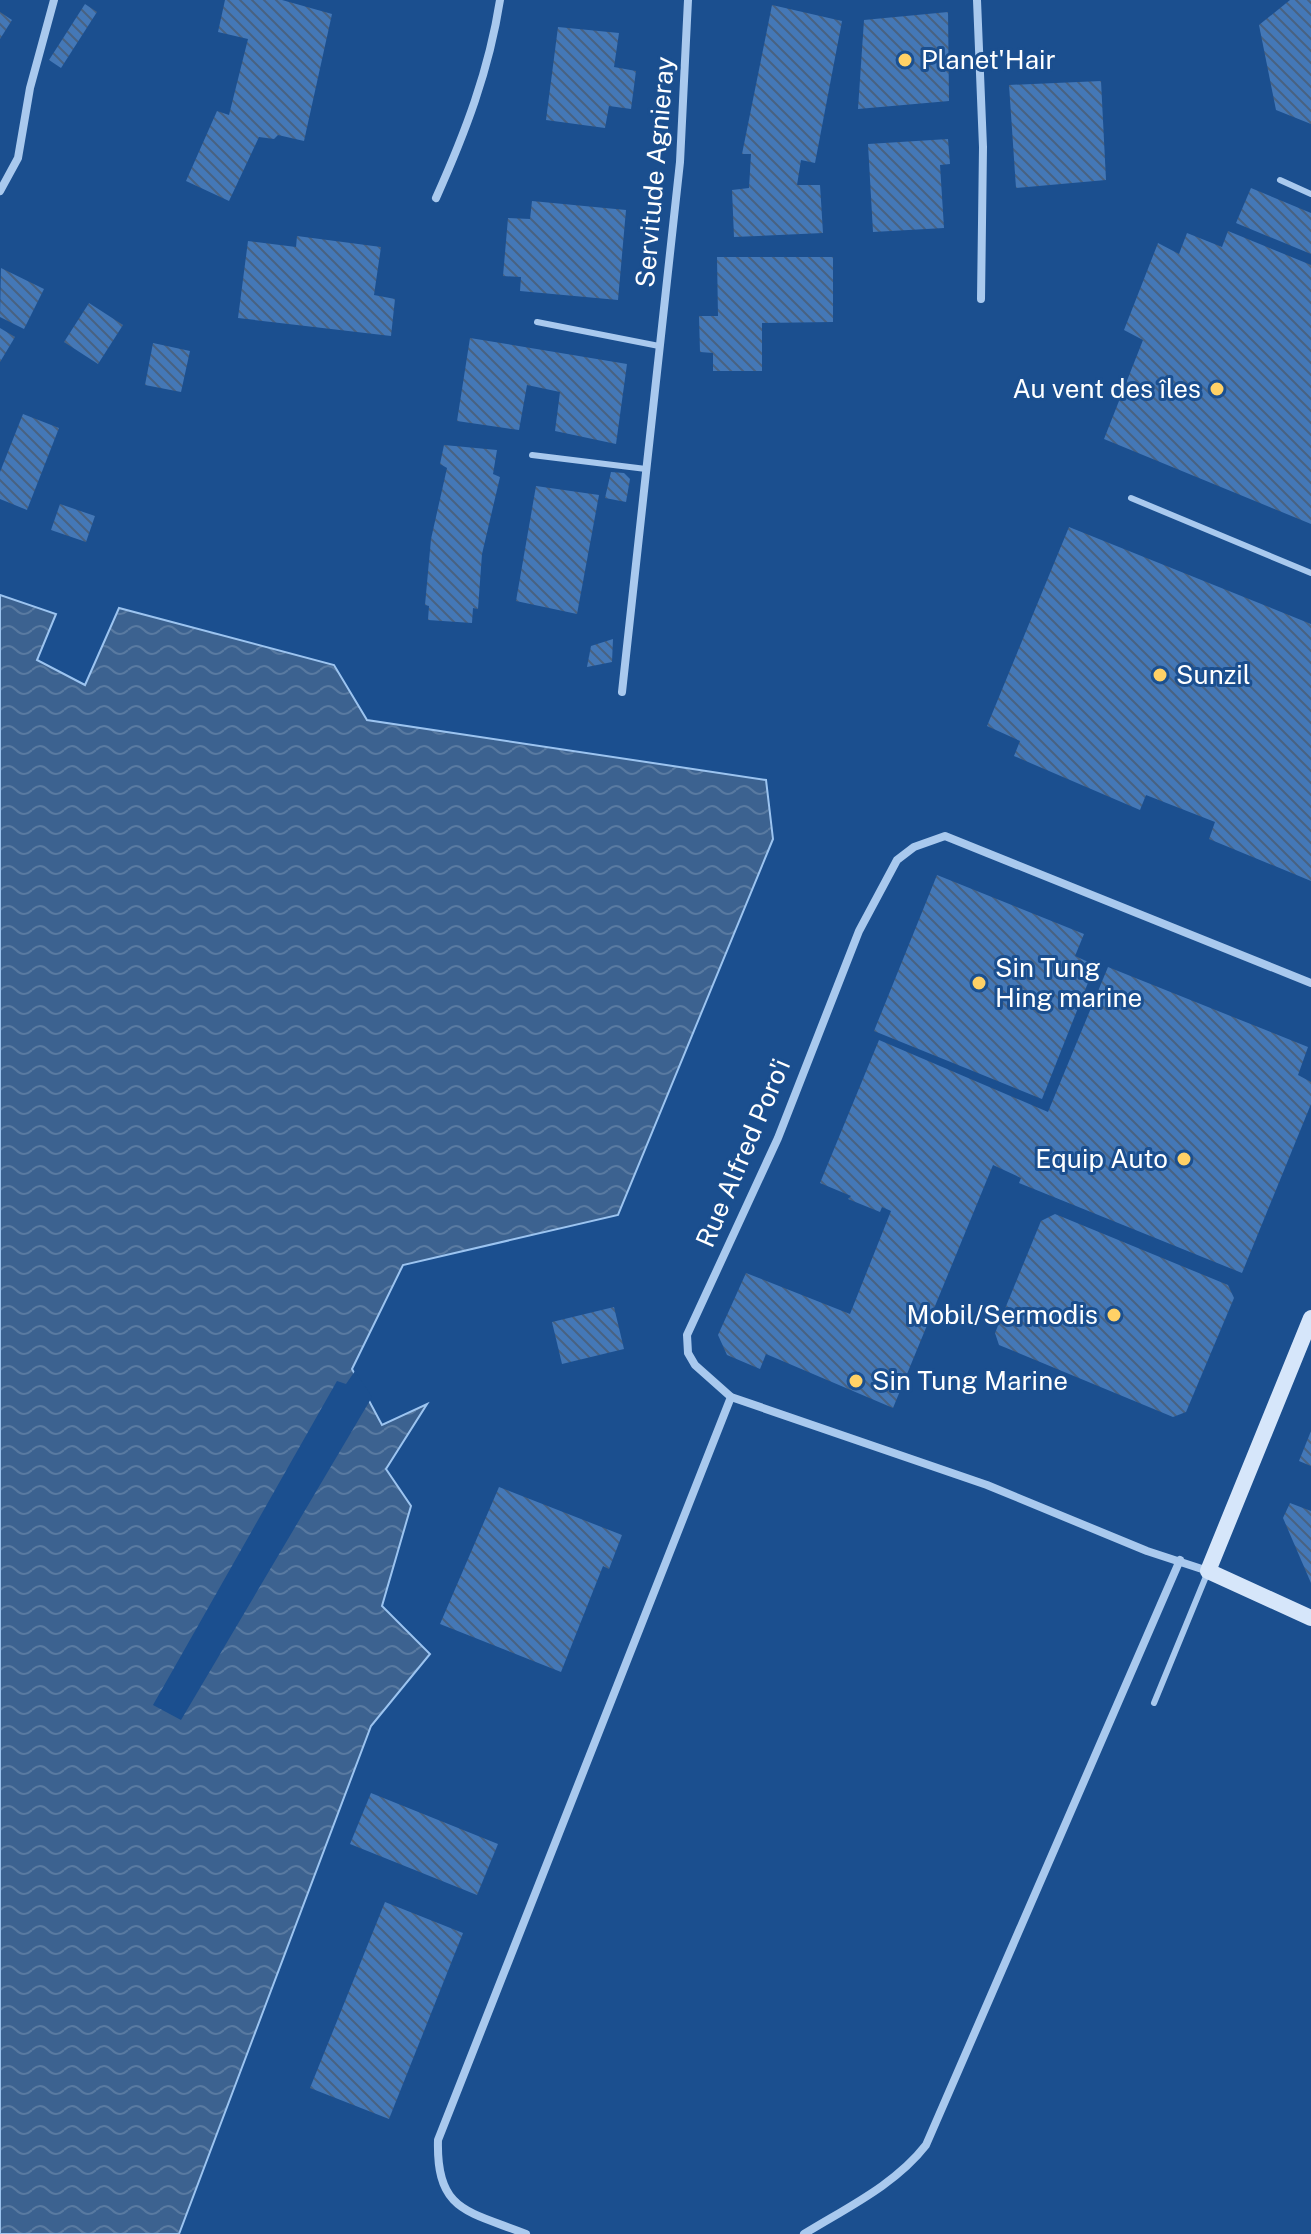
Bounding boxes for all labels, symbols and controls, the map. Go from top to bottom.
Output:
place label: Planet'Hair [921,44,1056,75]
marker: Planet'Hair [896,51,914,69]
street label: Servitude Agnieray [629,55,680,289]
place label: Au vent des îles [1012,373,1201,404]
marker: Au vent des îles [1208,380,1226,398]
place label: Sunzil [1176,659,1251,690]
marker: Sunzil [1151,666,1169,684]
place label: Sin Tung Hing marine [995,952,1142,1013]
marker: Sin Tung Hing marine [970,974,988,992]
street label: Rue Alfred Poro'i [689,1054,796,1252]
place label: Equip Auto [1035,1143,1168,1174]
marker: Equip Auto [1175,1150,1193,1168]
place label: Mobil/Sermodis [907,1299,1098,1330]
marker: Mobil/Sermodis [1105,1306,1123,1324]
place label: Sin Tung Marine [872,1365,1068,1396]
marker: Sin Tung Marine [847,1372,865,1390]

